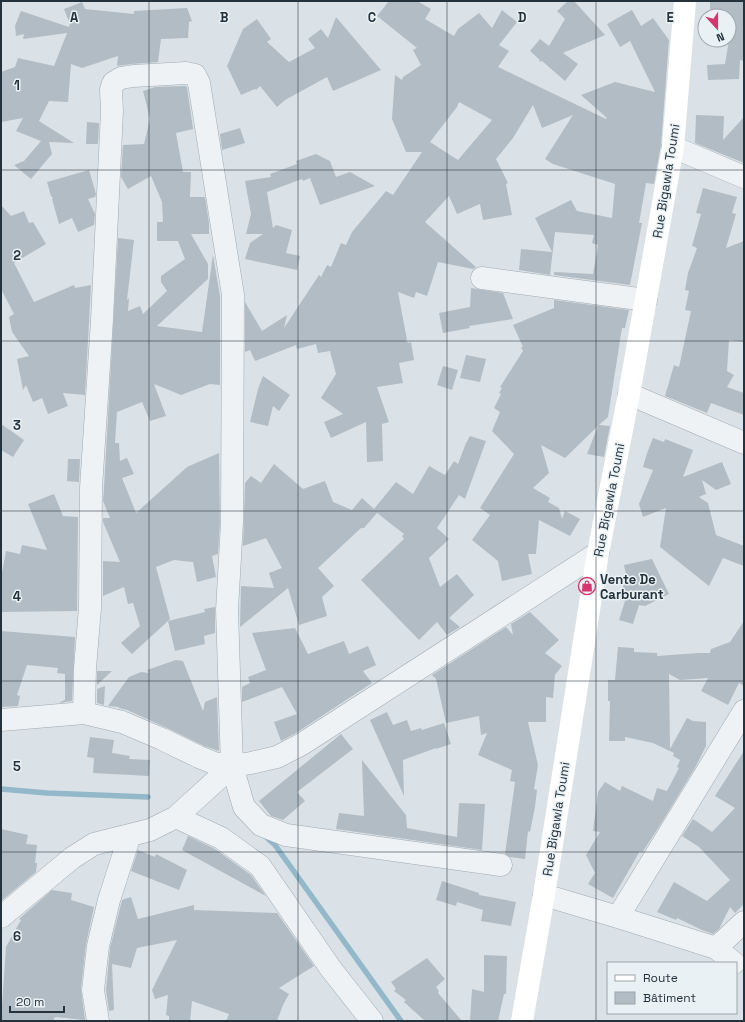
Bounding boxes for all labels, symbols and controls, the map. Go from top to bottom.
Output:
north arrow [697,8,737,48]
text: A [70,9,79,26]
text: B [220,9,229,26]
text: C [368,9,376,26]
text: D [518,9,527,26]
text: E [666,9,674,26]
text: N [715,29,727,45]
text: 1 [14,77,20,94]
street label: Rue Bigawla Toumi [649,123,683,239]
text: 2 [13,247,21,264]
text: 3 [13,417,21,434]
street label: Rue Bigawla Toumi [590,442,628,558]
place label: Vente De Carburant [600,571,664,603]
shop icon: Vente De Carburant [577,576,597,596]
text: 4 [13,588,21,605]
text: 5 [13,758,21,775]
street label: Rue Bigawla Toumi [539,761,573,877]
text: 6 [13,928,21,945]
legend [607,962,737,1014]
text: Route [643,970,678,986]
scale bar [10,988,64,1014]
text: Bâtiment [643,990,696,1006]
text: 20 m [16,994,44,1010]

